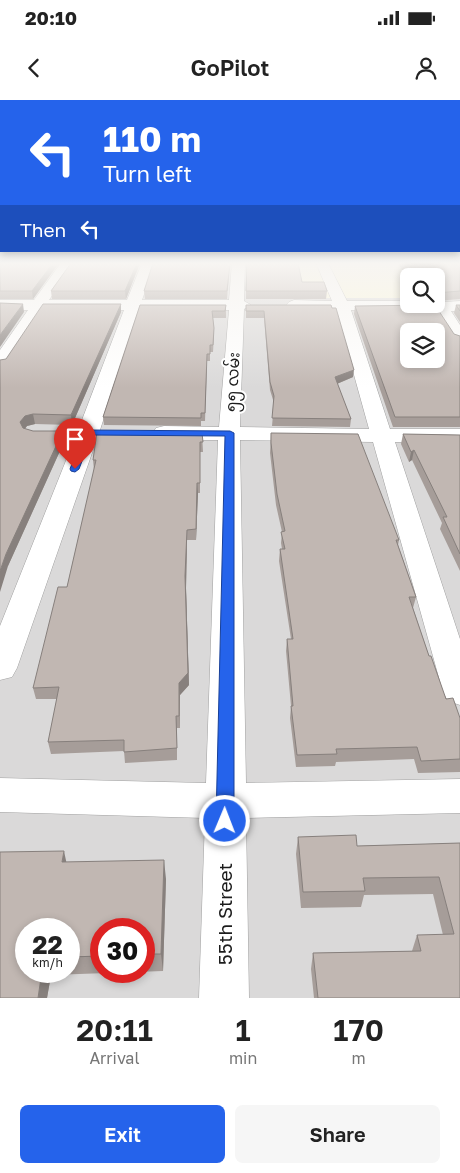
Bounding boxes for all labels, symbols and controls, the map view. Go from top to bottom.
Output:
text: 20:10 [25,6,77,29]
icon: back [20,54,48,82]
text: GoPilot [191,54,269,81]
icon: person [412,54,440,82]
text: 110 m [103,118,201,160]
icon: left [20,120,85,185]
text: Turn left [103,160,192,187]
icon: left [76,215,104,243]
text: Then [20,218,66,241]
map controls [400,268,445,368]
button: search [400,268,445,313]
button: layers [400,323,445,368]
street label: ၅၅ လမ်း [219,351,248,413]
pin [54,418,96,469]
icon: arrive [61,425,89,453]
position arrow [198,794,250,846]
street label: 55th Street [213,863,236,965]
speed limit sign: 30 [90,918,155,983]
text: 22 [32,929,63,960]
text: km/h [32,955,63,970]
text: 20:11 [76,1012,153,1048]
text: 1 [236,1012,251,1048]
text: 170 [333,1012,384,1048]
text: Arrival [89,1048,140,1068]
text: min [229,1048,257,1068]
text: m [352,1048,366,1068]
button: Exit [20,1105,225,1163]
button: Share [235,1105,440,1163]

